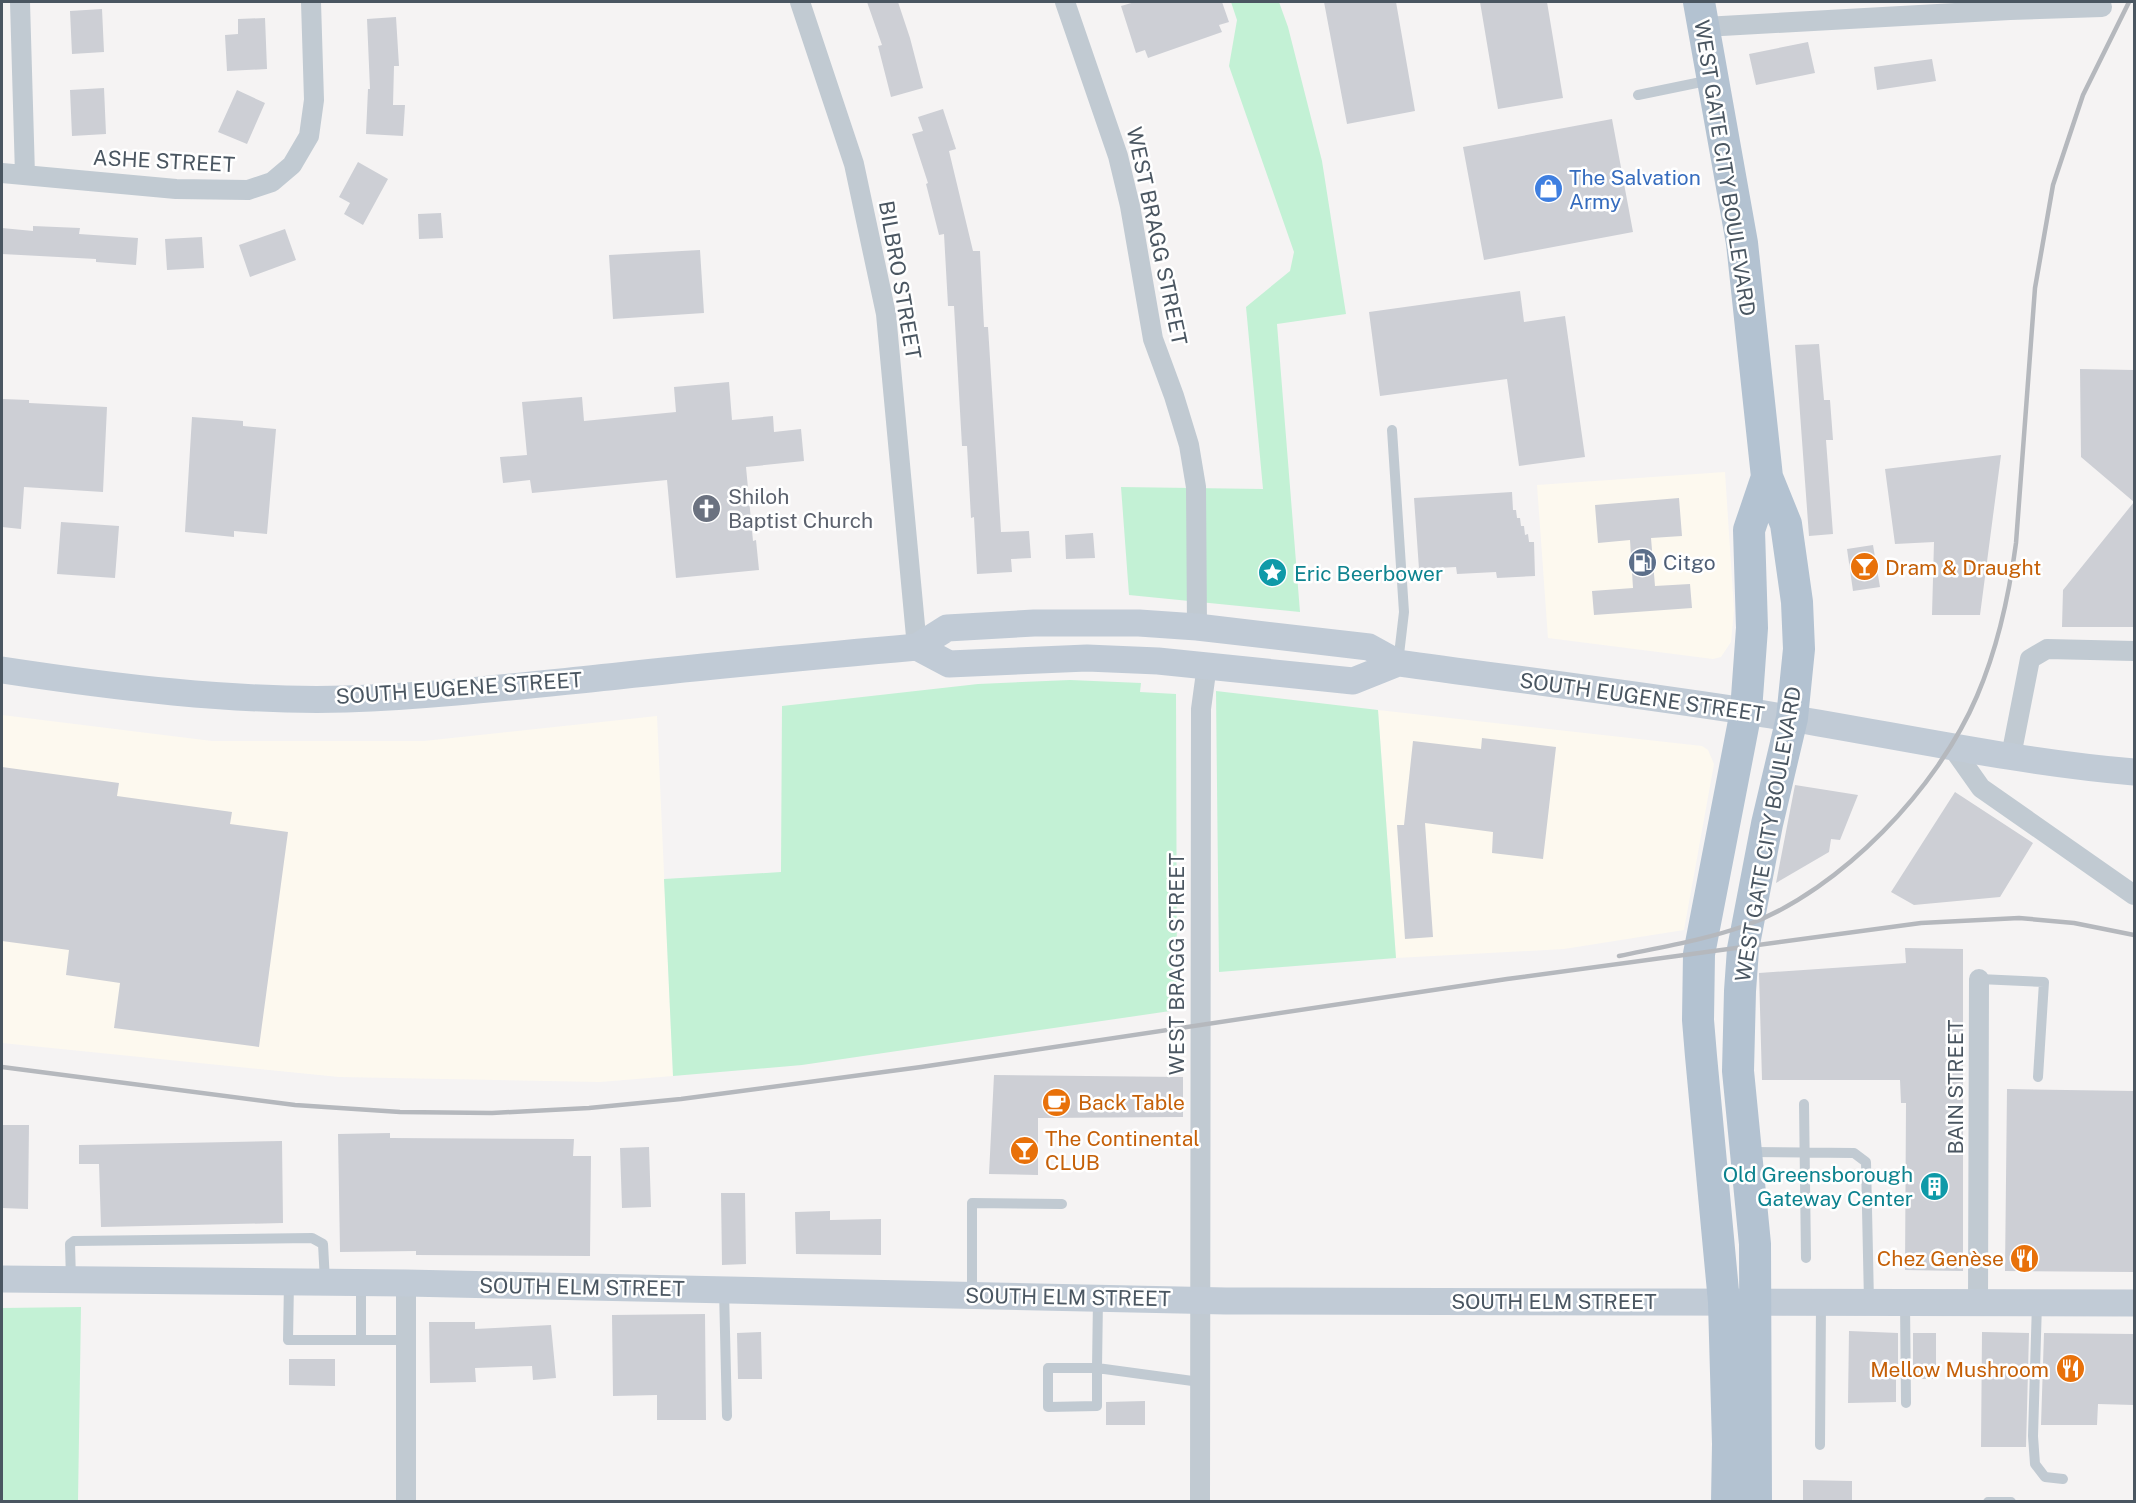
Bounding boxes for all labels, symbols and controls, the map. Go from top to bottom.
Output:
street label: WEST GATE CITY BOULEVARD [1689,18,1761,318]
street label: WEST BRAGG STREET [1122,125,1192,347]
street label: ASHE STREET [92,145,236,177]
place label: The Salvation Army [1569,165,1701,214]
shop icon: The Salvation Army [1532,173,1564,205]
street label: BILBRO STREET [874,199,926,361]
place label: Shiloh Baptist Church [728,484,873,533]
church icon: Shiloh Baptist Church [691,492,723,524]
fuel station icon: Citgo [1626,546,1658,578]
place label: Citgo [1663,550,1716,575]
bar icon: Dram & Draught [1848,551,1880,583]
place label: Dram & Draught [1885,555,2041,580]
place icon: Eric Beerbower [1257,557,1289,589]
place label: Eric Beerbower [1294,561,1443,586]
street label: SOUTH EUGENE STREET [335,667,583,709]
street label: SOUTH EUGENE STREET [1518,667,1766,727]
street label: WEST GATE CITY BOULEVARD [1730,684,1806,984]
street label: WEST BRAGG STREET [1164,853,1189,1075]
street label: BAIN STREET [1943,1019,1968,1155]
cafe icon: Back Table [1041,1086,1073,1118]
place label: Back Table [1078,1090,1185,1115]
place label: The Continental CLUB [1045,1126,1200,1175]
bar icon: The Continental CLUB [1008,1134,1040,1166]
place label: Old Greensborough Gateway Center [1723,1162,1913,1211]
building icon: Old Greensborough Gateway Center [1918,1170,1950,1202]
restaurant icon: Chez Genèse [2009,1242,2041,1274]
place label: Chez Genèse [1877,1246,2004,1271]
street label: SOUTH ELM STREET [479,1273,685,1301]
street label: SOUTH ELM STREET [965,1283,1171,1311]
street label: SOUTH ELM STREET [1451,1289,1657,1314]
restaurant icon: Mellow Mushroom [2054,1353,2086,1385]
place label: Mellow Mushroom [1870,1357,2049,1382]

